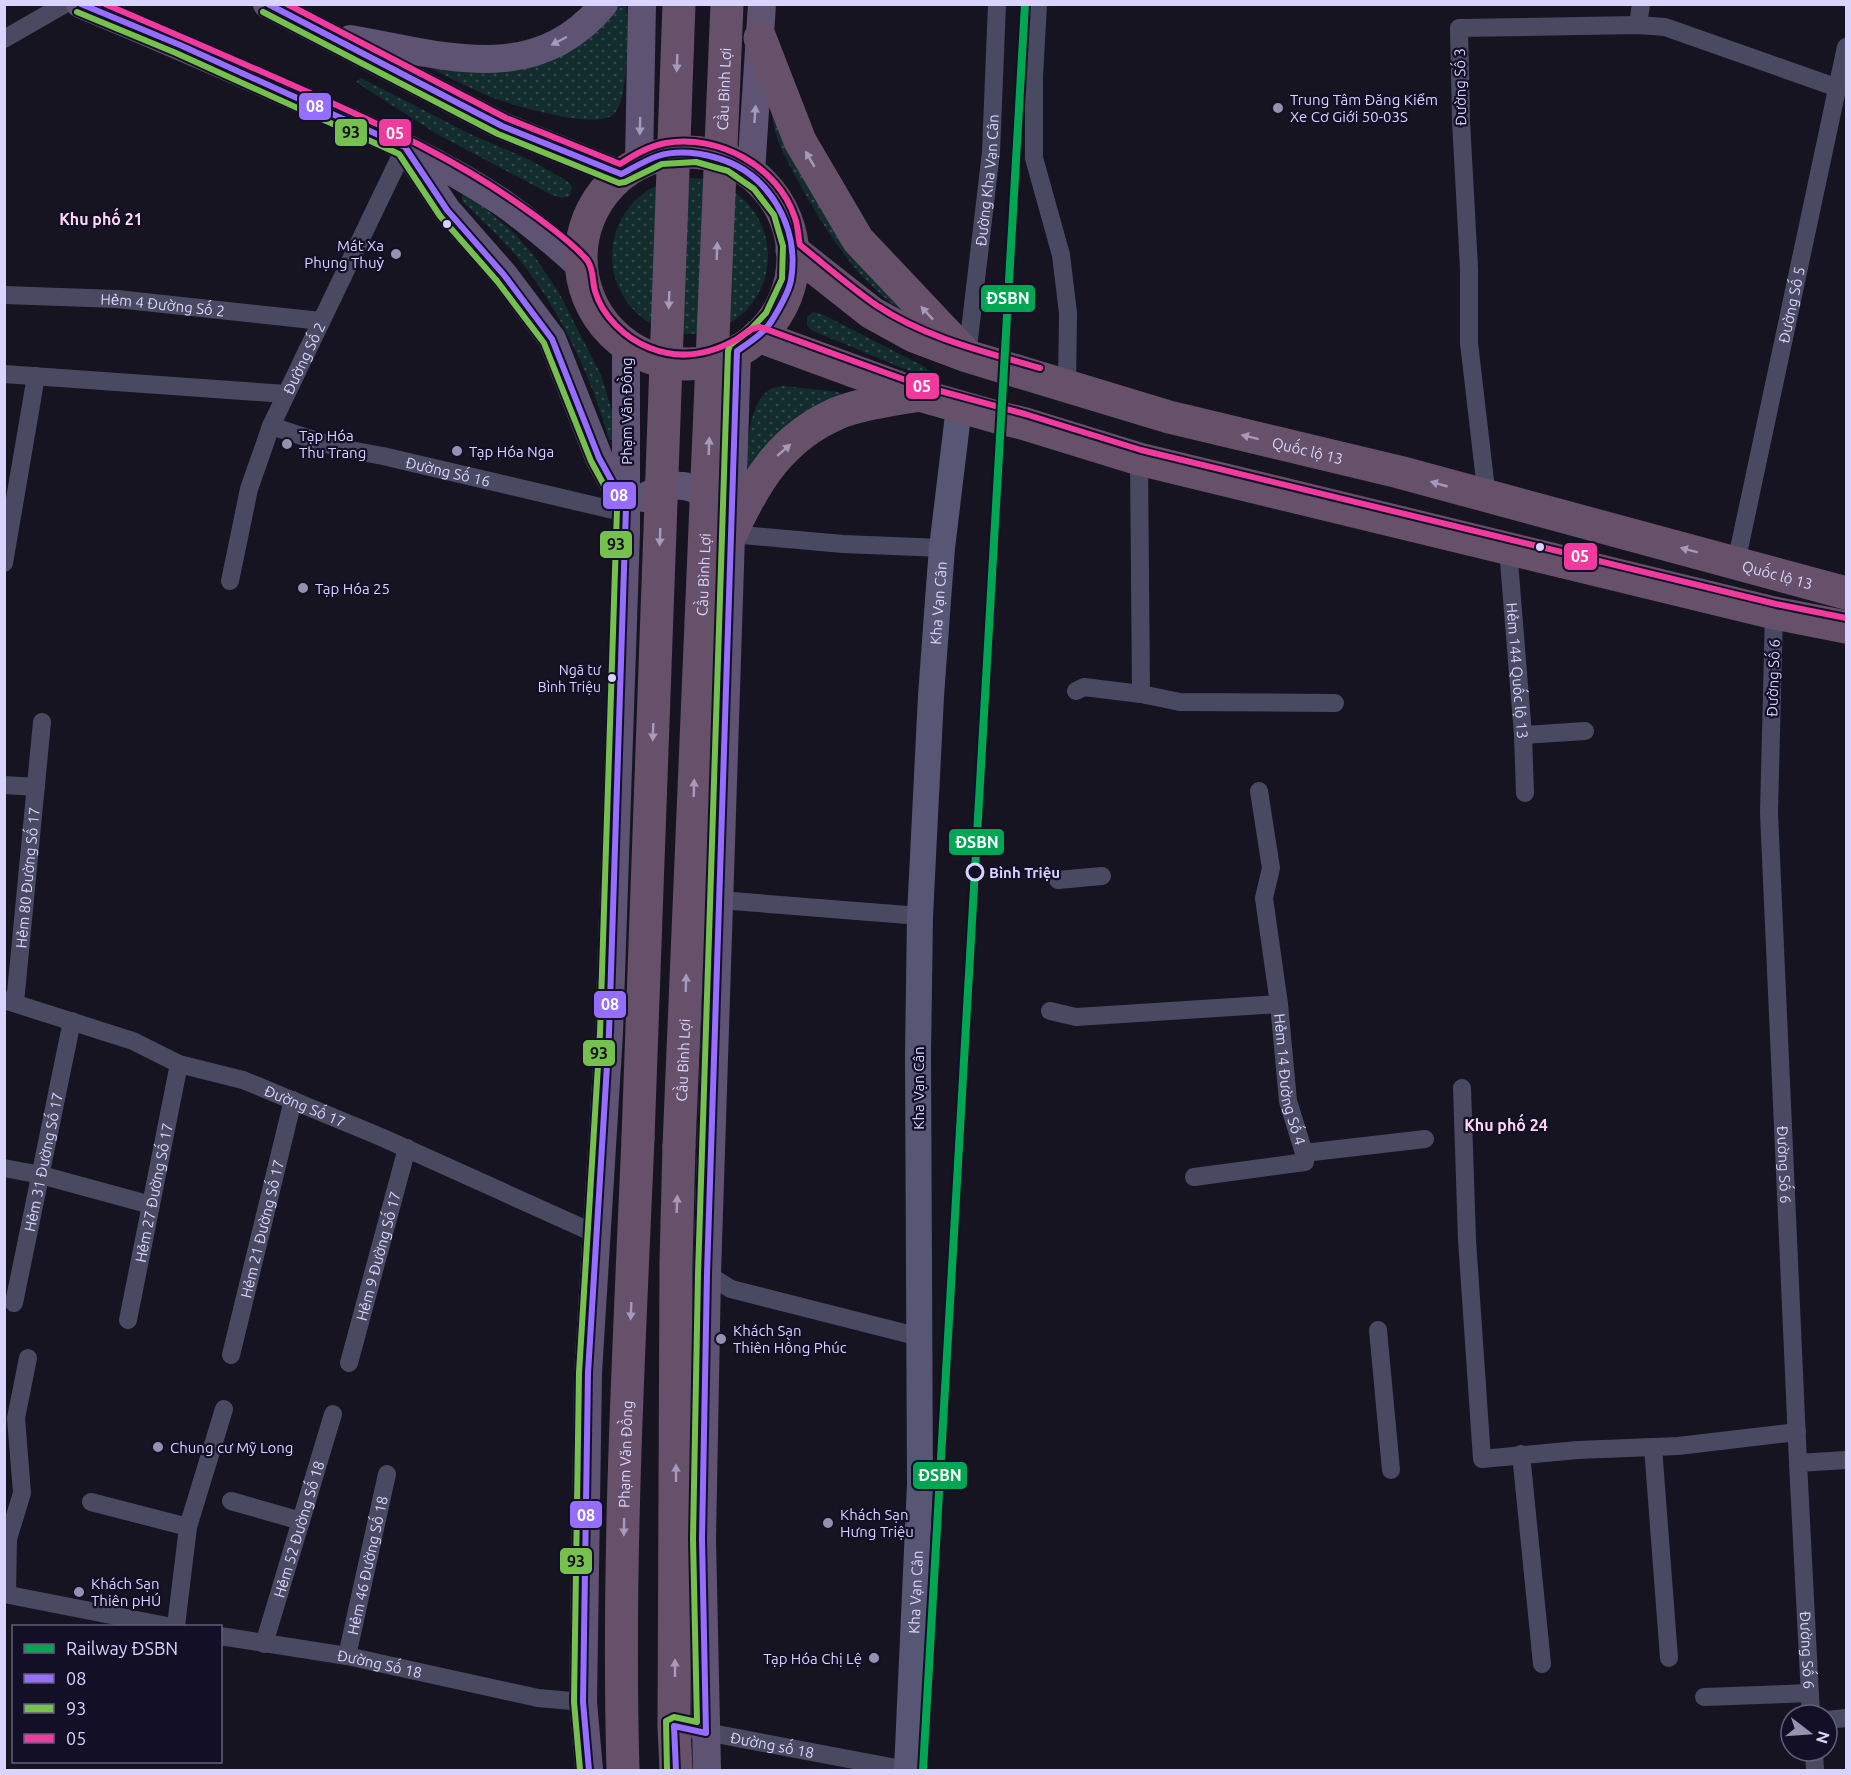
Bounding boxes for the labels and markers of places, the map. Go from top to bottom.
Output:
place label: Trung Tâm Đăng Kiểm Xe Cơ Giới 50-03S [1290,91,1438,125]
marker: Trung Tâm Đăng Kiểm Xe Cơ Giới 50-03S [1271,101,1285,115]
unlabelled marker [441,218,453,230]
place label: Mát Xa Phụng Thuỷ [304,237,384,271]
marker: Mát Xa Phụng Thuỷ [389,247,403,261]
place label: Tạp Hóa Thu Trang [299,427,366,461]
marker: Tạp Hóa Thu Trang [280,437,294,451]
place label: Tạp Hóa Nga [469,443,554,460]
marker: Tạp Hóa Nga [450,444,464,458]
unlabelled marker [1534,541,1546,553]
place label: Tạp Hóa 25 [315,580,390,597]
marker: Tạp Hóa 25 [296,581,310,595]
place label: Ngã tư Bình Triệu [538,662,602,695]
marker: Ngã tư Bình Triệu [606,672,618,684]
marker: Bình Triệu [966,863,984,881]
place label: Bình Triệu [989,864,1060,881]
place label: Khách Sạn Thiên Hồng Phúc [733,1322,847,1356]
marker: Khách Sạn Thiên Hồng Phúc [714,1332,728,1346]
place label: Chung cư Mỹ Long [170,1439,294,1456]
marker: Chung cư Mỹ Long [151,1440,165,1454]
place label: Khách Sạn Hưng Triệu [840,1506,914,1540]
marker: Khách Sạn Hưng Triệu [821,1516,835,1530]
place label: Khách Sạn Thiên pHÚ [91,1575,161,1609]
marker: Khách Sạn Thiên pHÚ [72,1585,86,1599]
place label: Tạp Hóa Chị Lệ [763,1650,862,1667]
marker: Tạp Hóa Chị Lệ [867,1651,881,1665]

